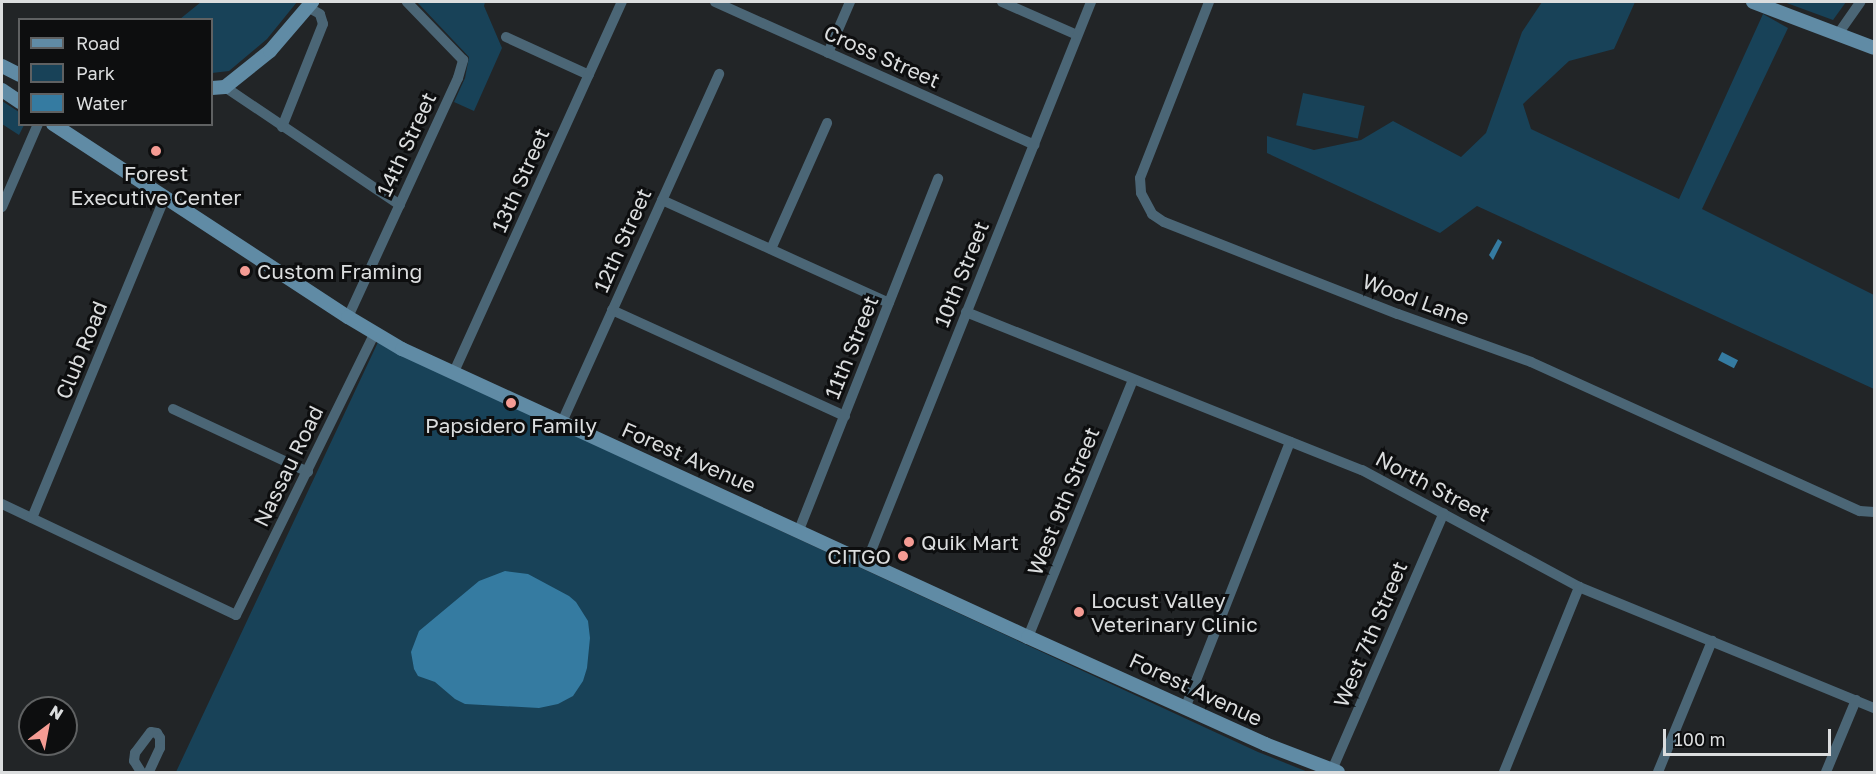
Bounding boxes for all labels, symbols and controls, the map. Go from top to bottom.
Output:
legend [18,18,213,126]
street label: Cross Street [820,19,944,93]
text: Road [76,32,120,54]
text: Park [76,62,115,84]
street label: 14th Street [371,88,441,200]
text: Water [76,92,127,114]
street label: 13th Street [486,124,554,236]
marker: Forest Executive Center [149,144,163,158]
place label: Forest Executive Center [70,160,242,210]
street label: 12th Street [588,184,656,296]
street label: 10th Street [928,217,994,331]
place label: Custom Framing [257,258,422,284]
marker: Custom Framing [238,264,252,278]
street label: Wood Lane [1359,268,1473,330]
street label: 11th Street [819,292,883,402]
street label: Club Road [50,297,112,403]
marker: Papsidero Family [504,396,518,410]
street label: Nassau Road [248,401,328,531]
place label: Papsidero Family [425,412,597,438]
street label: Forest Avenue [618,416,760,498]
street label: West 9th Street [1022,423,1104,579]
street label: North Street [1372,445,1494,527]
place label: Quik Mart [921,529,1019,555]
marker: Quik Mart [902,535,916,549]
place label: CITGO [827,543,891,569]
marker: CITGO [896,549,910,563]
street label: West 7th Street [1328,557,1412,711]
place label: Locust Valley Veterinary Clinic [1091,587,1258,637]
marker: Locust Valley Veterinary Clinic [1072,605,1086,619]
street label: Forest Avenue [1125,647,1267,731]
north arrow [18,696,78,756]
text: N [46,701,67,724]
scale bar [1666,717,1834,755]
text: 100 m [1674,728,1725,750]

